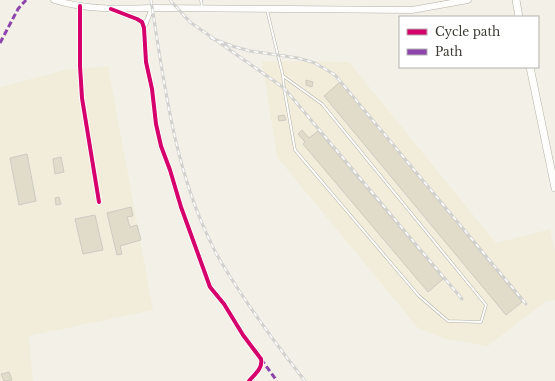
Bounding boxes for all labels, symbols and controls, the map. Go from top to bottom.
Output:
legend [399,16,539,68]
text: Cycle path [435,24,500,39]
text: Path [435,44,463,59]

